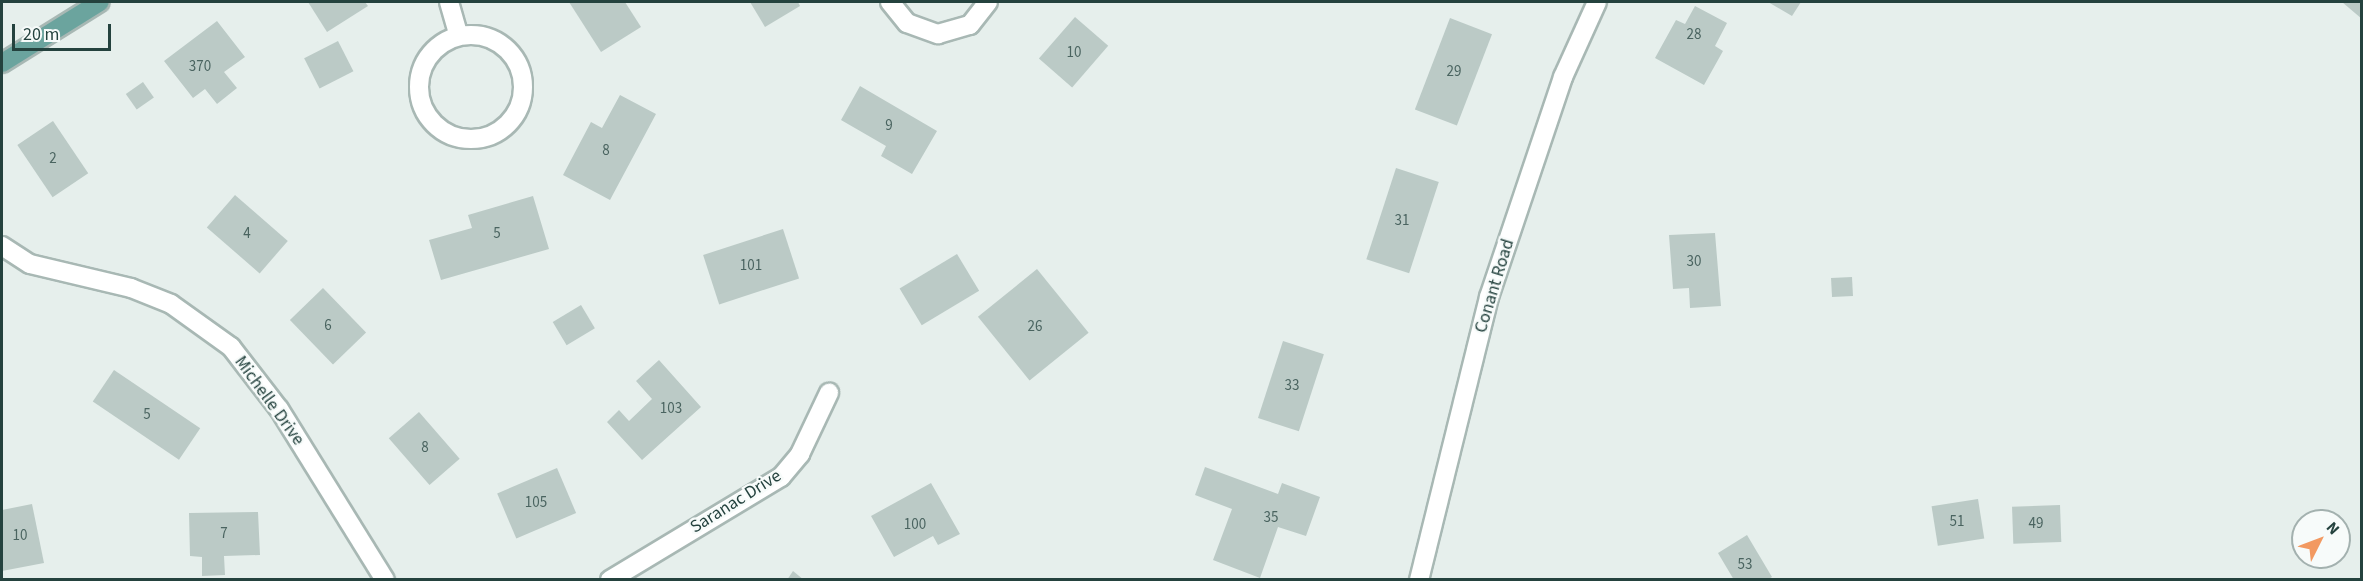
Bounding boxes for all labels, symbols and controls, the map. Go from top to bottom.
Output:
scale bar [15,12,114,50]
text: 20 m [23,22,59,47]
house number: 28 [1687,26,1701,44]
house number: 10 [1067,44,1081,62]
house number: 370 [189,58,211,76]
house number: 29 [1447,63,1461,81]
house number: 9 [885,117,893,135]
house number: 8 [602,142,610,160]
house number: 2 [49,150,57,168]
house number: 31 [1395,212,1409,230]
house number: 4 [243,225,251,243]
house number: 5 [493,225,501,243]
street label: Conant Road [1470,236,1520,336]
house number: 30 [1687,253,1701,271]
house number: 101 [740,257,762,275]
house number: 6 [324,317,332,335]
house number: 26 [1028,318,1042,336]
street label: Michelle Drive [229,352,309,450]
house number: 33 [1285,377,1299,395]
house number: 103 [660,400,682,418]
house number: 5 [143,406,151,424]
house number: 8 [421,439,429,457]
street label: Saranac Drive [686,465,786,539]
house number: 105 [525,494,547,512]
house number: 35 [1264,509,1278,527]
north arrow [2291,509,2351,569]
house number: 51 [1950,513,1964,531]
house number: 49 [2029,515,2043,533]
house number: 100 [904,516,926,534]
text: N [2321,517,2345,540]
house number: 7 [220,525,228,543]
house number: 10 [13,527,27,545]
house number: 53 [1738,556,1752,574]

